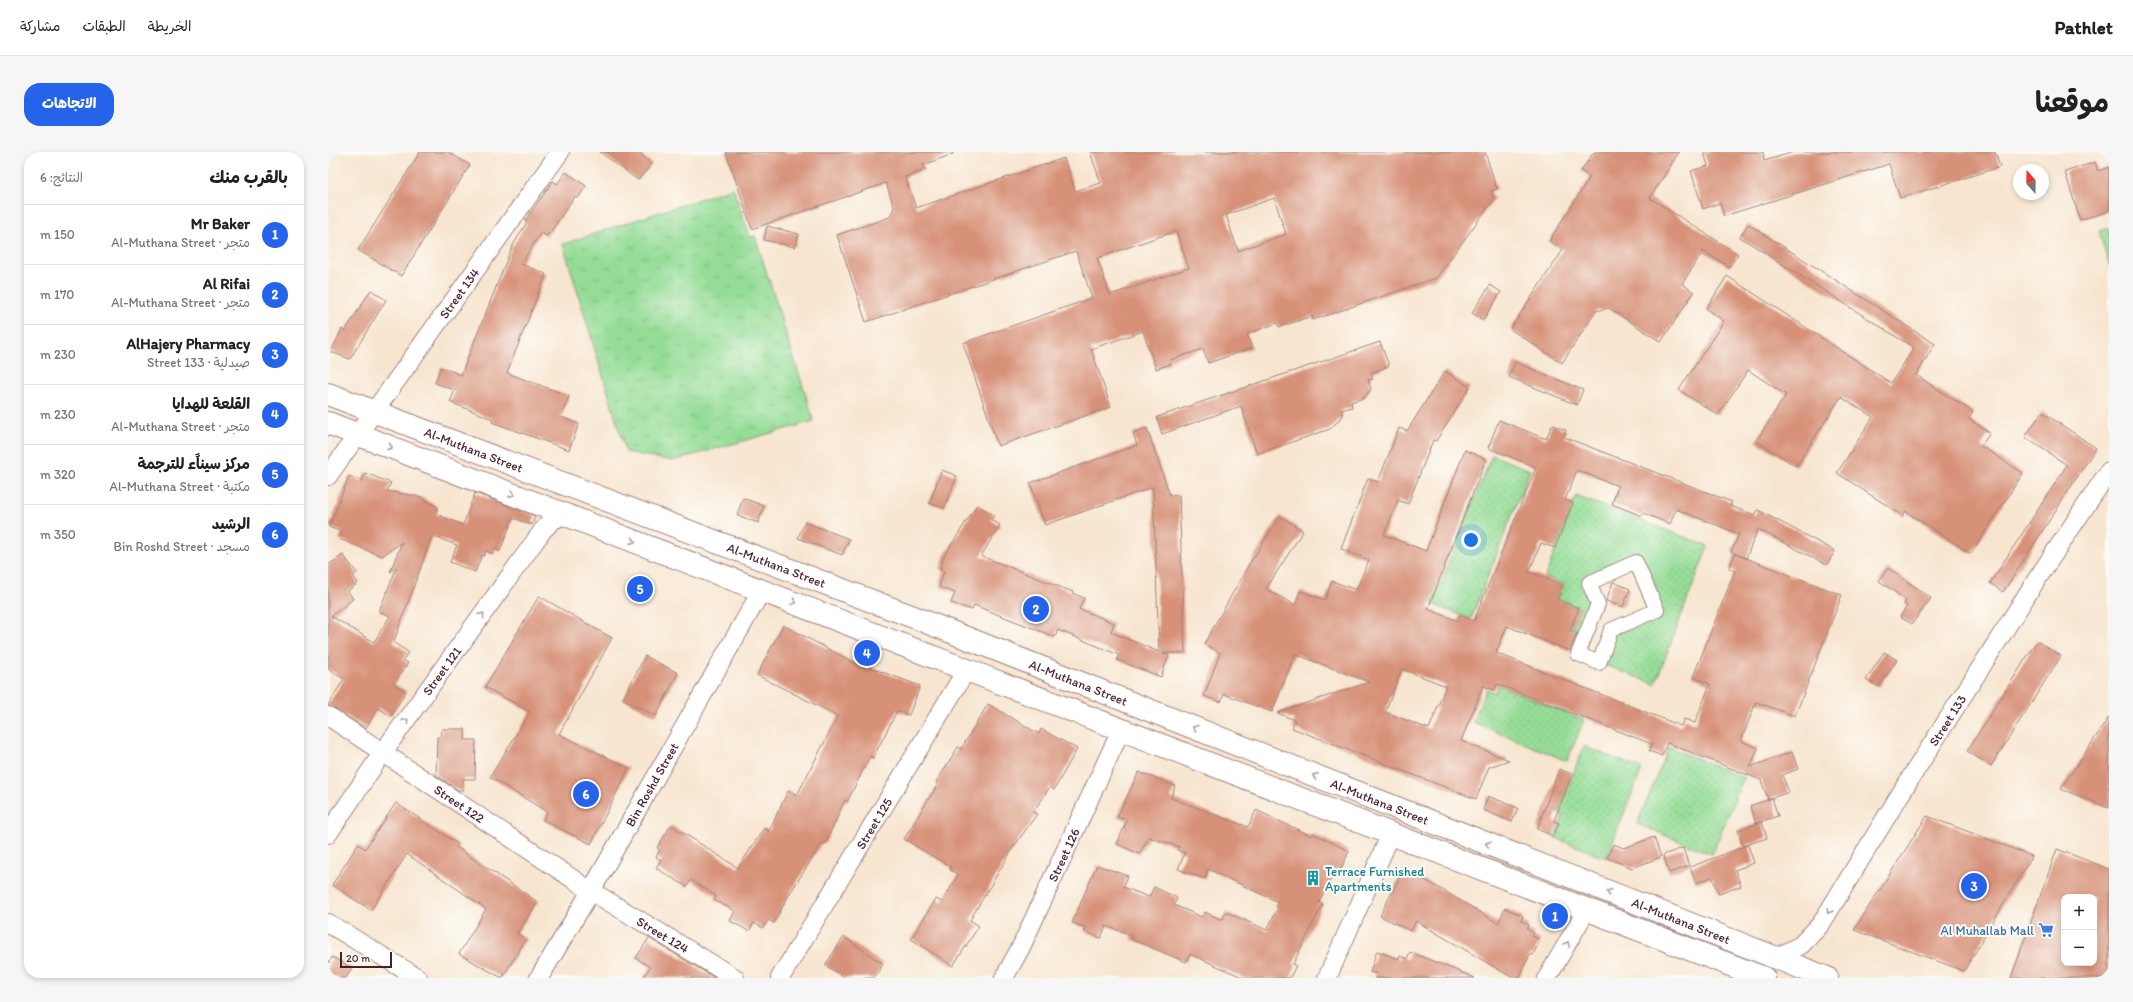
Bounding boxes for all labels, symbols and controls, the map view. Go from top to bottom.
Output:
text: Pathlet [2055,16,2113,39]
text: مشاركة [20,18,60,35]
text: الطبقات [82,18,126,35]
text: الخريطة [148,18,191,35]
button: الاتجاهات [24,83,114,126]
text: موقعنا [2035,85,2109,119]
north arrow [2013,164,2049,200]
text: بالقرب منك [210,167,288,187]
text: النتائج: 6 [40,170,83,185]
text: Mr Baker [191,215,250,233]
text: 150 m [40,227,75,242]
text: 1 [272,227,278,242]
text: متجر · Al-Muthana Street [111,235,250,250]
street label: Street 134 [436,265,482,321]
text: Al Rifai [203,275,250,293]
text: 170 m [40,287,74,302]
text: 2 [272,287,278,302]
text: متجر · Al-Muthana Street [111,295,250,310]
text: AlHajery Pharmacy [126,335,250,353]
text: 230 m [40,347,76,362]
text: 3 [271,347,279,362]
text: صيدلية · Street 133 [147,355,250,370]
text: القلعة للهدايا [172,395,250,413]
text: 230 m [40,407,76,422]
text: 4 [271,407,279,422]
text: متجر · Al-Muthana Street [111,419,250,434]
street label: Al-Muthana Street [422,424,525,475]
one-way arrow [387,443,394,451]
text: مركز سيناًء للترجمة [138,455,250,473]
text: 320 m [40,467,76,482]
text: 5 [272,467,278,482]
text: مكتبة · Al-Muthana Street [110,479,250,494]
one-way arrow [508,490,515,498]
text: الرشيد [212,515,250,533]
text: 350 m [40,527,76,542]
text: 6 [272,527,278,542]
your location [1461,530,1481,550]
one-way arrow [630,536,637,544]
text: مسجد · Bin Roshd Street [114,539,250,554]
street label: Al-Muthana Street [725,539,828,590]
pin: 5 [627,574,653,604]
pin: 2 [1023,594,1049,624]
one-way arrow [790,598,797,606]
one-way arrow [477,613,484,620]
pin: 4 [854,638,880,668]
street label: Street 121 [419,643,464,698]
street label: Al-Muthana Street [1027,656,1130,708]
street label: Street 133 [1925,692,1969,748]
one-way arrow [401,718,408,725]
one-way arrow [1191,724,1198,732]
street label: Bin Roshd Street [622,740,681,829]
one-way arrow [1312,772,1319,780]
street label: Al-Muthana Street [1329,775,1431,828]
pin: 6 [573,779,599,809]
street label: Street 122 [432,781,488,826]
street label: Street 125 [853,795,895,851]
street label: Street 126 [1045,826,1082,884]
one-way arrow [1485,841,1492,849]
place label: Terrace Furnished Apartments [1325,864,1424,894]
building icon: Terrace Furnished Apartments [1304,869,1322,887]
pin: 3 [1961,871,1987,901]
one-way arrow [1606,889,1613,897]
street label: Al-Muthana Street [1630,894,1733,947]
map controls [2061,894,2097,966]
button: + [2061,894,2097,930]
pin: 1 [1542,901,1568,931]
one-way arrow [1826,907,1833,914]
street label: Street 124 [634,913,692,956]
supermarket icon: Al Muhallab Mall [2037,921,2055,939]
place label: Al Muhallab Mall [1940,923,2034,938]
button: − [2061,930,2097,966]
one-way arrow [1562,941,1569,948]
scale bar [340,950,392,969]
text: 20 m [346,952,370,965]

